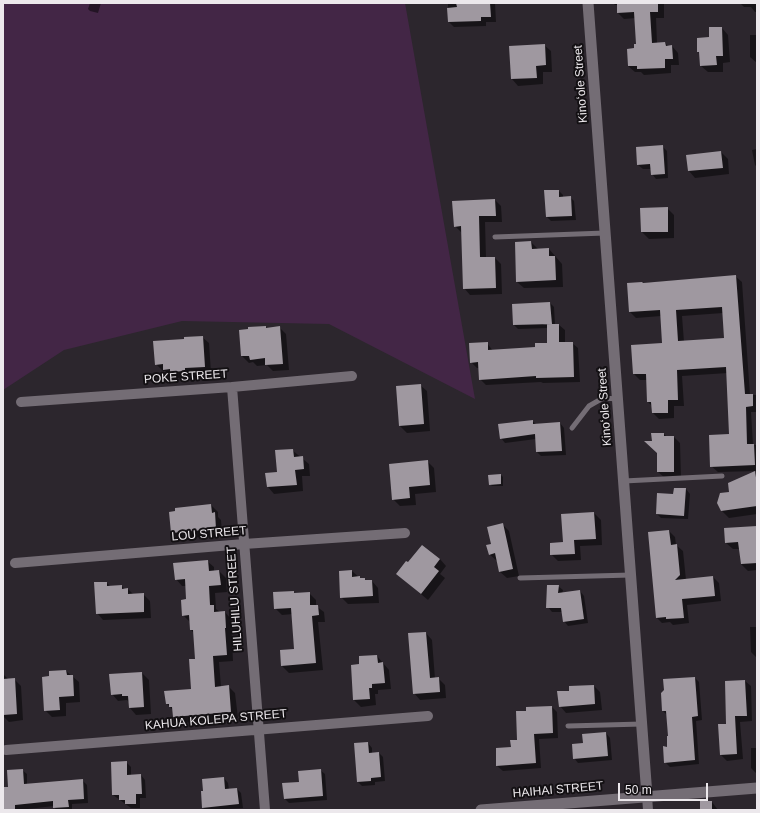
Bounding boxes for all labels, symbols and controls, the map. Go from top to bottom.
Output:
street label: Kinoʻole Street [571,45,591,123]
street label: POKE STREET [144,367,228,387]
street label: Kinoʻole Street [595,368,615,446]
street label: LOU STREET [171,524,247,544]
street label: HILUHILU STREET [224,546,246,652]
street label: KAHUA KOLEPA STREET [144,707,288,733]
scale bar [620,775,710,801]
street label: HAIHAI STREET [512,779,604,801]
text: 50 m [625,783,652,797]

